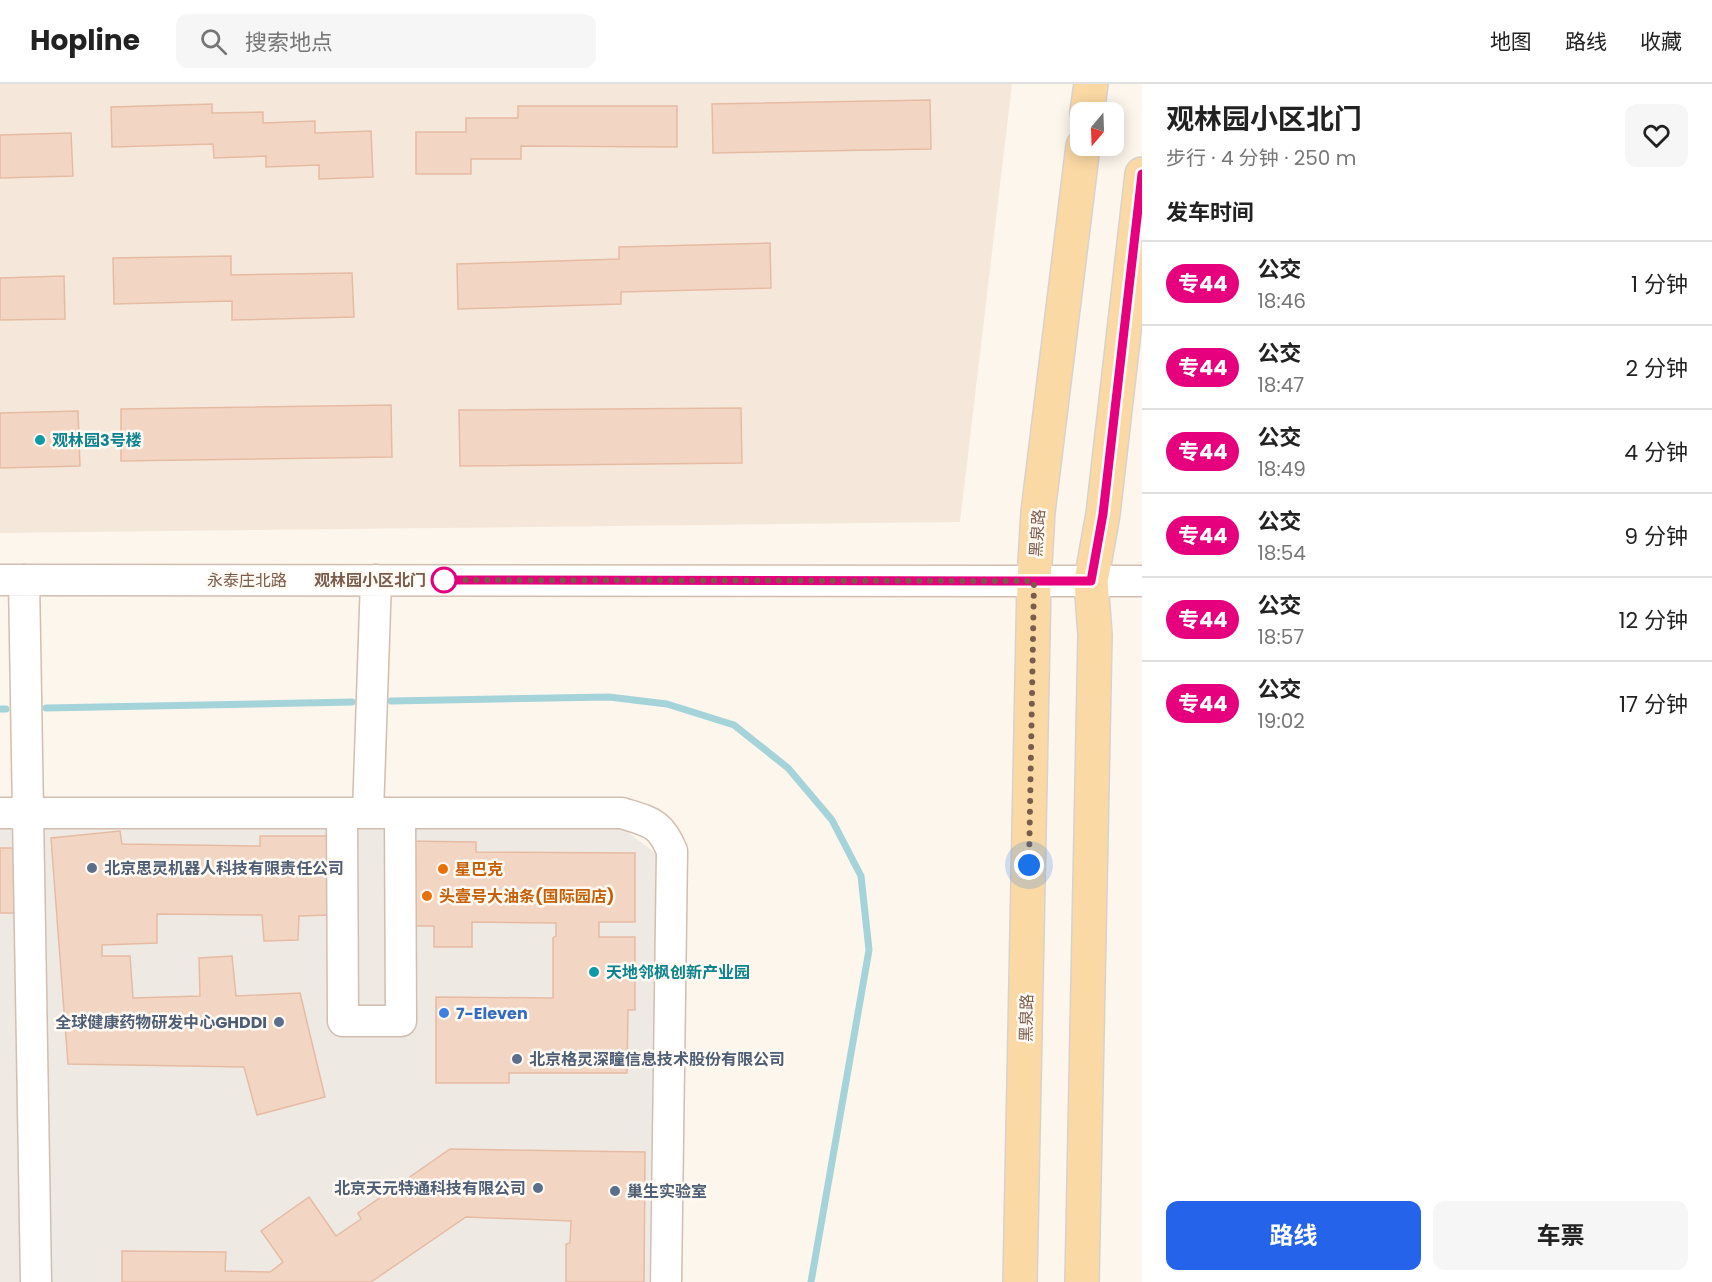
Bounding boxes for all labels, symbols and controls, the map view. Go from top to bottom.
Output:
search box [176,14,596,68]
text: Hopline [30,21,140,60]
icon: search [197,25,230,58]
text: 搜索地点 [245,27,333,58]
text: 地图 [1490,27,1532,56]
text: 路线 [1565,27,1607,56]
text: 收藏 [1640,27,1682,56]
text: 观林园小区北门 [1166,100,1362,139]
north arrow [1070,102,1124,156]
map controls [1070,102,1124,156]
button: heart [1625,104,1688,167]
text: 步行 · 4 分钟 · 250 m [1166,144,1356,172]
text: 发车时间 [1166,197,1254,228]
text: 公交 [1257,254,1301,285]
text: 专44 [1178,269,1227,298]
text: 1 分钟 [1631,269,1688,300]
text: 18:46 [1257,287,1306,315]
text: 公交 [1257,338,1301,369]
text: 专44 [1178,353,1227,382]
text: 2 分钟 [1625,353,1688,384]
text: 18:47 [1257,371,1304,399]
text: 公交 [1257,422,1301,453]
place label: 观林园3号楼 [52,429,142,452]
marker: 观林园3号楼 [33,433,47,447]
text: 专44 [1178,437,1227,466]
text: 4 分钟 [1624,437,1688,468]
text: 18:49 [1257,455,1306,483]
text: 公交 [1257,506,1301,537]
street label: 黑泉路 [1024,508,1051,558]
text: 专44 [1178,521,1227,550]
text: 9 分钟 [1624,521,1688,552]
text: 18:54 [1257,539,1306,567]
marker: 观林园小区北门 [431,567,457,593]
street label: 永泰庄北路 [207,569,287,592]
place label: 观林园小区北门 [314,569,426,592]
text: 公交 [1257,590,1301,621]
text: 专44 [1178,605,1227,634]
text: 12 分钟 [1618,605,1688,636]
text: 18:57 [1257,623,1304,651]
text: 公交 [1257,674,1301,705]
text: 专44 [1178,689,1227,718]
text: 17 分钟 [1619,689,1688,720]
text: 19:02 [1257,707,1305,735]
your location [1014,850,1044,880]
place label: 北京思灵机器人科技有限责任公司 [104,857,344,880]
place label: 星巴克 [455,858,503,881]
marker: 北京思灵机器人科技有限责任公司 [85,861,99,875]
marker: 星巴克 [436,862,450,876]
place label: 头壹号大油条(国际园店) [439,885,614,908]
marker: 头壹号大油条(国际园店) [420,889,434,903]
place label: 天地邻枫创新产业园 [606,961,750,984]
marker: 天地邻枫创新产业园 [587,965,601,979]
street label: 黑泉路 [1015,994,1038,1042]
place label: 7-Eleven [456,1002,528,1025]
marker: 7-Eleven [437,1006,451,1020]
place label: 全球健康药物研发中心GHDDI [55,1011,267,1034]
marker: 全球健康药物研发中心GHDDI [272,1015,286,1029]
place label: 北京格灵深瞳信息技术股份有限公司 [529,1048,785,1071]
marker: 北京格灵深瞳信息技术股份有限公司 [510,1052,524,1066]
place label: 北京天元特通科技有限公司 [334,1177,526,1200]
place label: 巢生实验室 [627,1180,707,1203]
marker: 北京天元特通科技有限公司 [531,1181,545,1195]
marker: 巢生实验室 [608,1184,622,1198]
button: 路线 [1166,1201,1421,1270]
button: 车票 [1433,1201,1688,1270]

